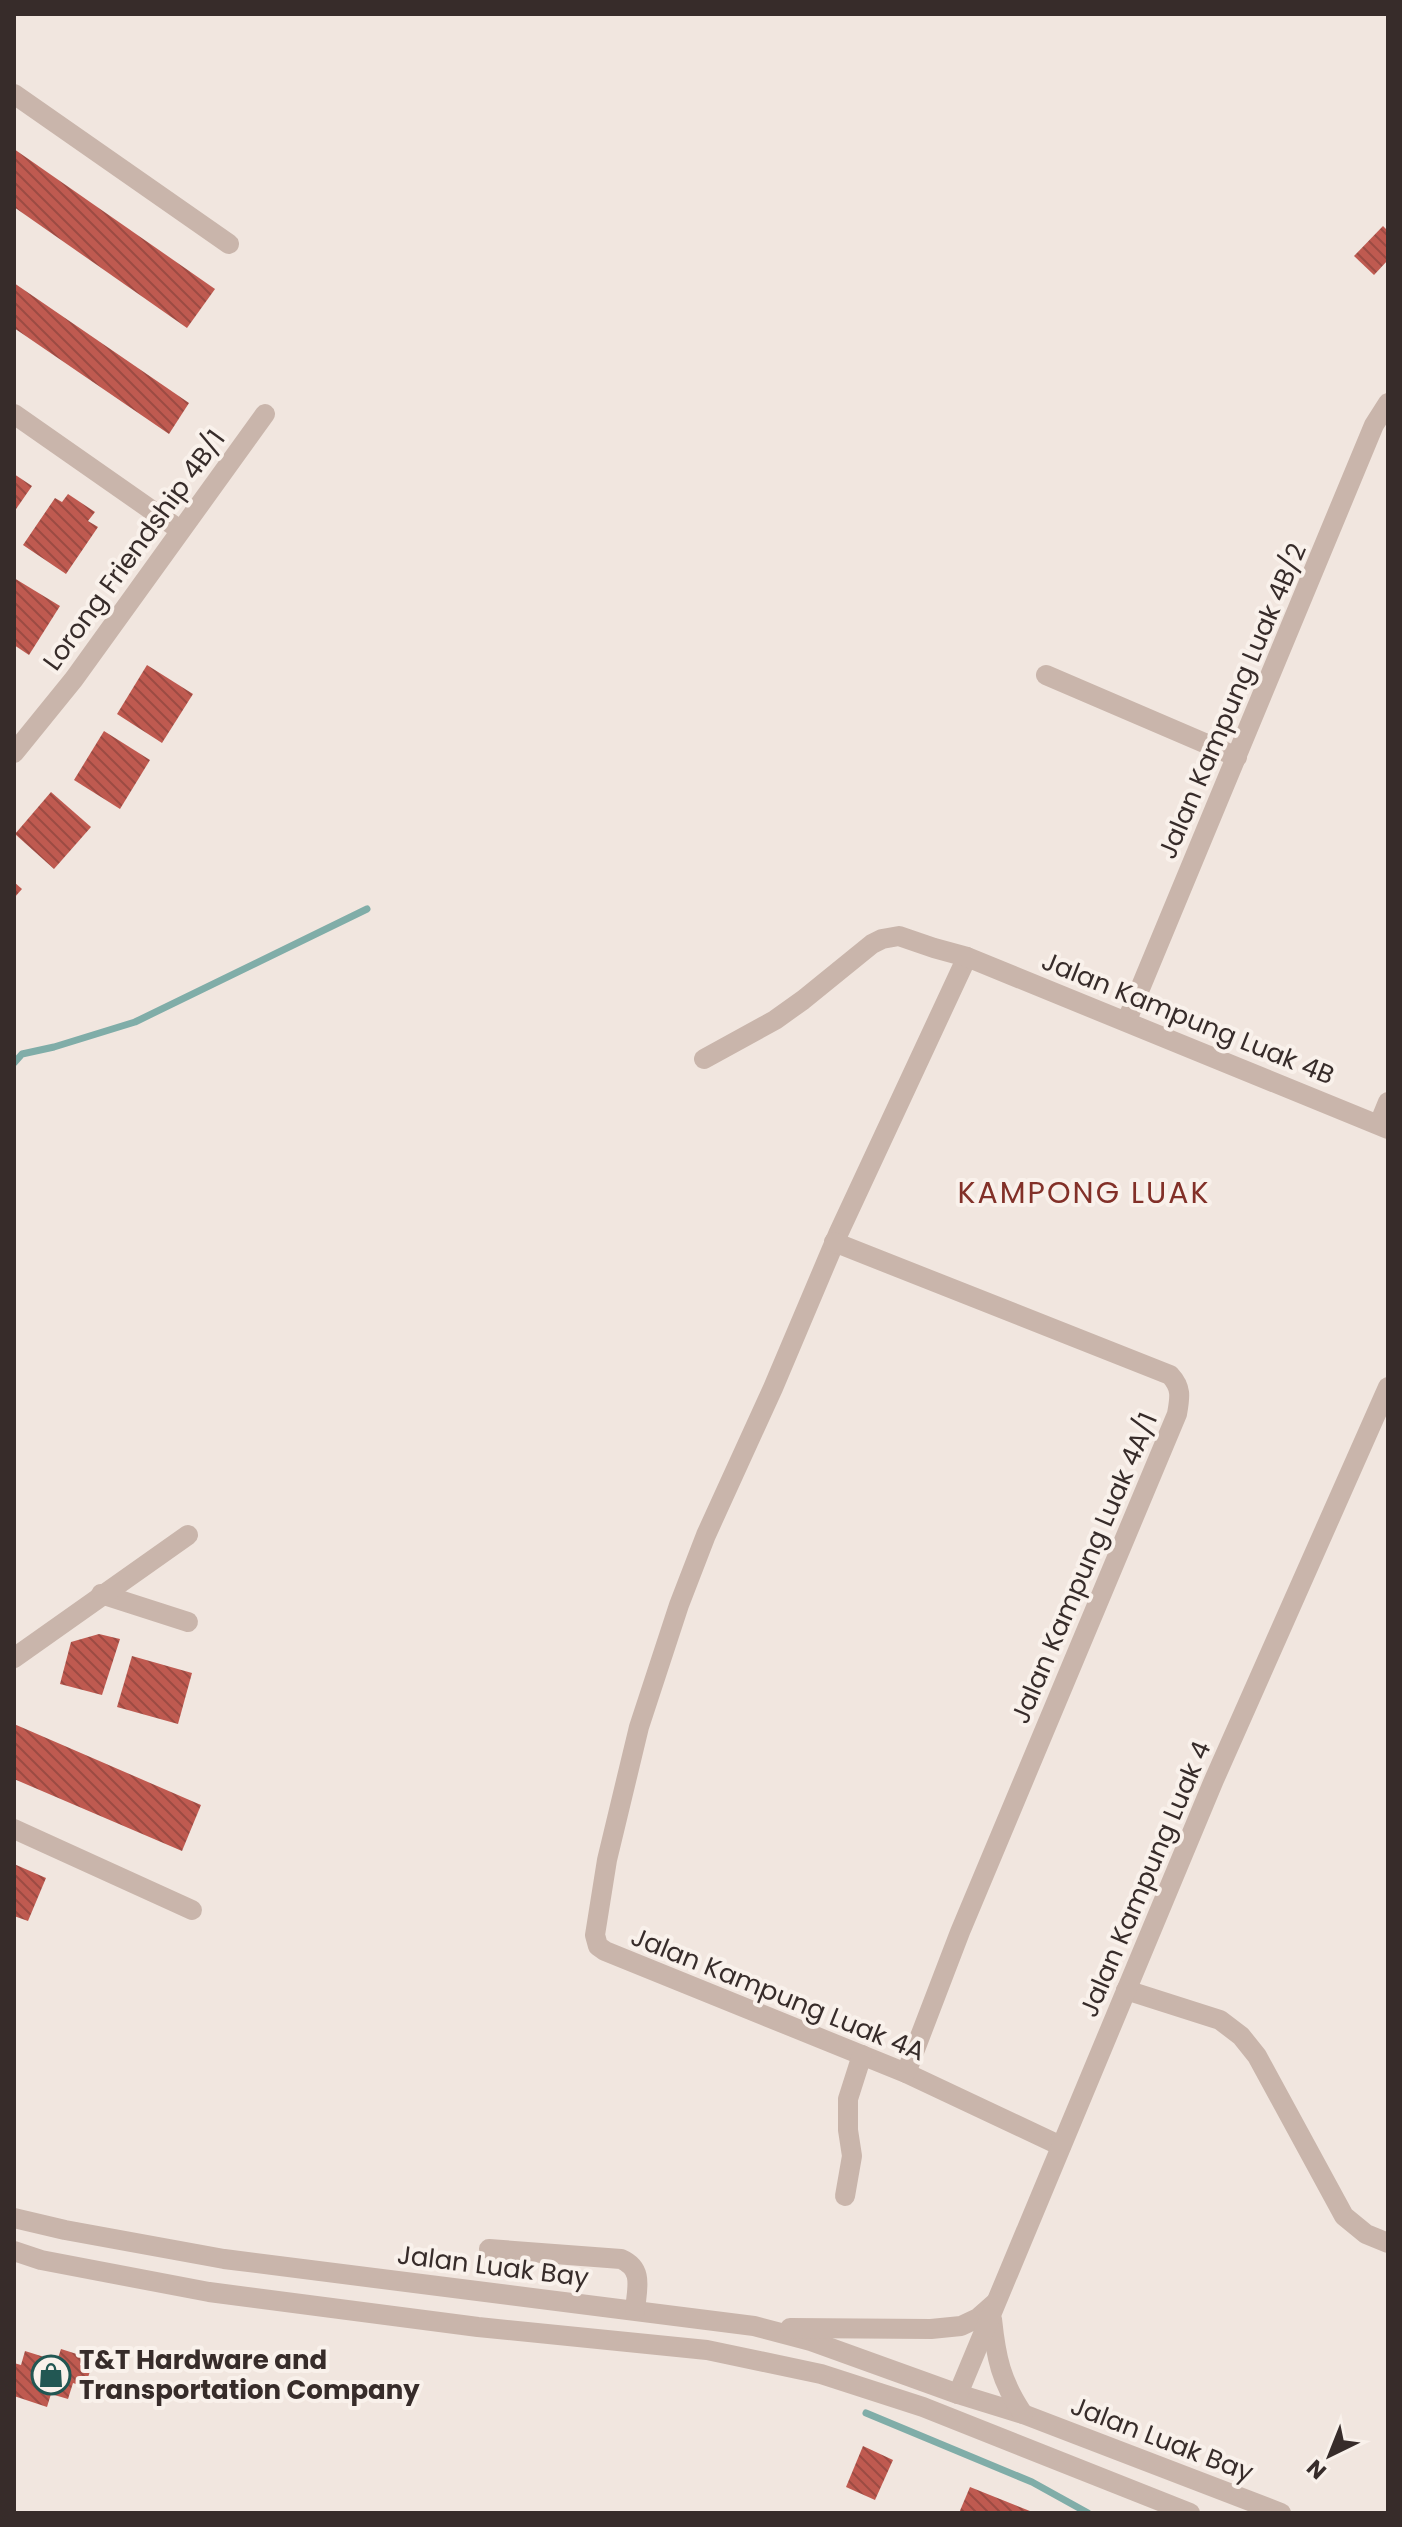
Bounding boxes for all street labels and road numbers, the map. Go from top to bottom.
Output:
street label: Lorong Friendship 4B/1 [34,423,234,677]
street label: Jalan Kampung Luak 4B/2 [1149,538,1315,864]
street label: Jalan Kampung Luak 4B [1036,943,1340,1093]
street label: Jalan Kampung Luak 4A/1 [1002,1407,1166,1729]
street label: Jalan Kampung Luak 4 [1071,1736,1219,2022]
street label: Jalan Kampung Luak 4A [626,1919,930,2069]
street label: Jalan Luak Bay [395,2236,591,2296]
street label: Jalan Luak Bay [1066,2388,1259,2490]

